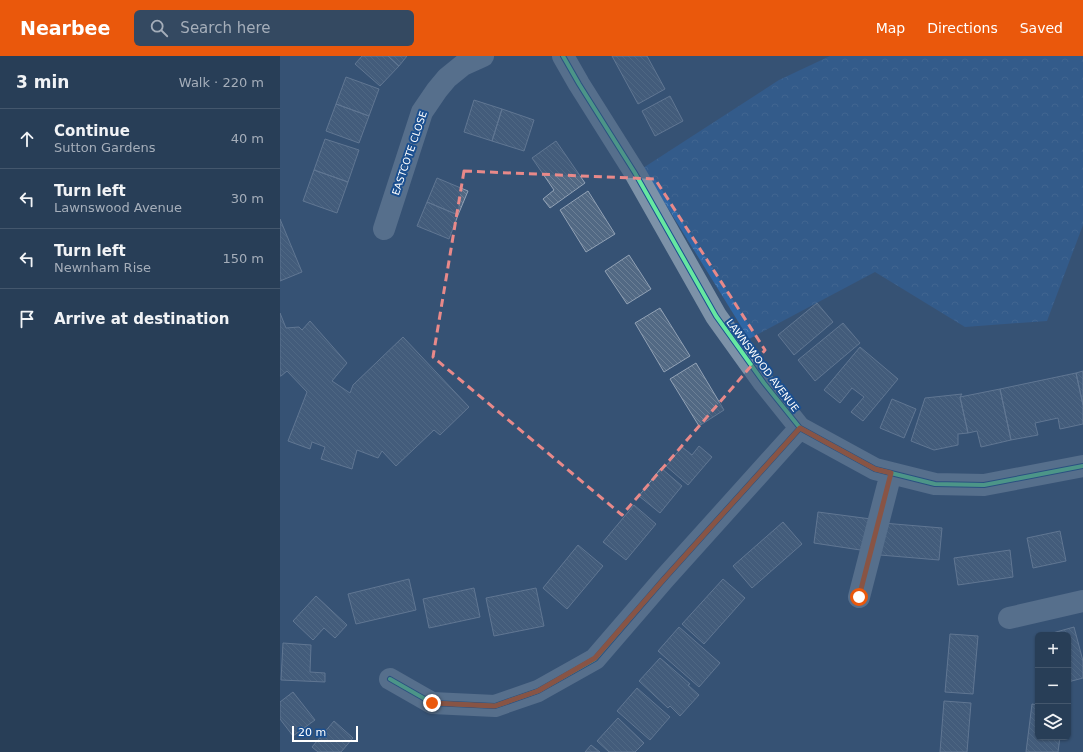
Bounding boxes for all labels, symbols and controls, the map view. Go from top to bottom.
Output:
search box [134,10,414,46]
text: Nearbee [20,17,110,39]
icon: search [148,17,170,39]
text: Search here [180,19,270,37]
text: Map [876,20,905,36]
text: Directions [927,20,998,36]
text: Saved [1020,20,1063,36]
text: 3 min [16,72,69,92]
text: Walk · 220 m [179,75,264,90]
street label: EASTCOTE CLOSE [390,110,429,197]
text: Continue [54,122,130,140]
icon: ahead [16,128,38,150]
text: 40 m [231,131,264,146]
text: Sutton Gardens [54,140,155,155]
text: Turn left [54,182,126,200]
icon: left [16,188,38,210]
text: 30 m [231,191,264,206]
text: Lawnswood Avenue [54,200,182,215]
text: Turn left [54,242,126,260]
icon: left [16,248,38,270]
text: 150 m [222,251,264,266]
text: Newnham Rise [54,260,151,275]
icon: arrive [16,308,38,330]
text: Arrive at destination [54,310,229,328]
street label: LAWNSWOOD AVENUE [724,317,801,414]
route start [850,588,868,606]
map controls [1035,632,1071,740]
button: + [1035,632,1071,668]
button: − [1035,668,1071,704]
route end [423,694,441,712]
button: layers [1035,704,1071,740]
scale bar [292,724,358,743]
text: 20 m [298,726,326,739]

